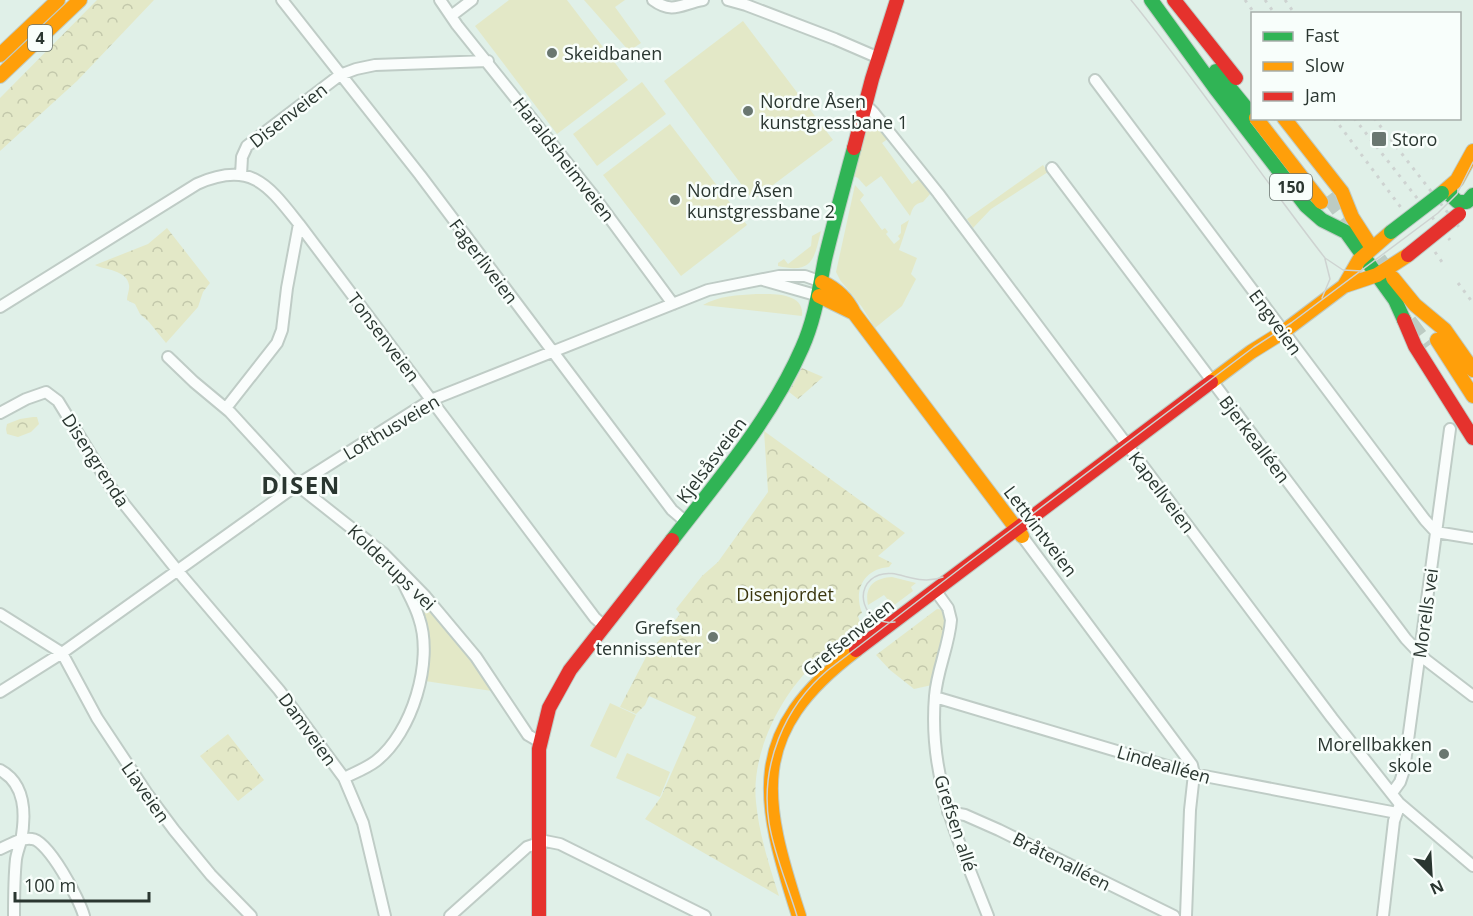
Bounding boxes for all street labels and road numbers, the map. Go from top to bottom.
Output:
road number: 4 [28,25,52,51]
street label: Disenveien [244,77,332,153]
street label: Haraldsheimveien [508,92,620,226]
road number: 150 [1270,174,1312,200]
street label: Fagerliveien [444,214,524,308]
street label: Engveien [1244,284,1308,360]
street label: Tonsenveien [342,287,426,387]
street label: Lofthusveien [338,389,444,465]
street label: Bjerkealléen [1214,390,1296,488]
street label: Disengrenda [57,409,135,511]
street label: Kjelsåsveien [671,412,751,508]
street label: Kapellveien [1124,446,1200,538]
street label: Lettvintveien [999,481,1083,581]
street label: Kolderups vei [343,519,441,615]
street label: Morells vei [1407,567,1443,659]
street label: Grefsenveien [797,593,899,681]
street label: Damveien [273,688,343,770]
street label: Lindealléen [1114,739,1214,789]
street label: Liaveien [116,757,176,827]
street label: Grefsen allé [929,772,983,874]
street label: Bråtenalléen [1009,826,1115,896]

